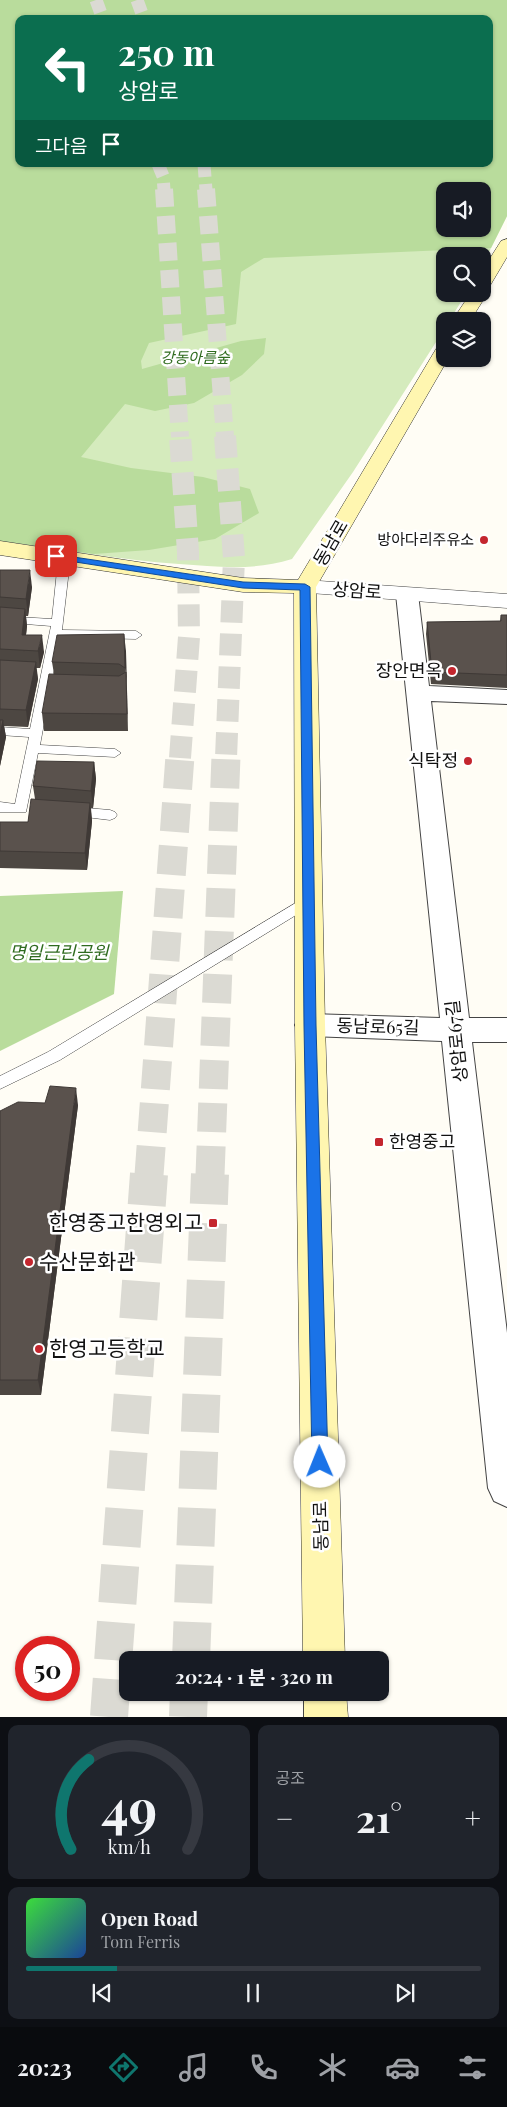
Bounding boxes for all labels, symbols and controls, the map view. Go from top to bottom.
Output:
text: 250 m [118,28,215,75]
icon: left [35,35,100,100]
text: 상암로 [118,75,179,105]
icon: arrive [97,130,125,158]
text: 그다음 [35,132,87,158]
map controls [436,182,491,367]
button: sound [436,182,491,237]
button: search [436,247,491,302]
button: layers [436,312,491,367]
park label: 강동아름숲 [160,347,231,367]
street label: 동남로 [307,515,353,570]
place label: 방아다리주유소 [377,529,474,549]
marker: 방아다리주유소 [478,534,490,546]
pin [35,535,77,577]
icon: arrive [42,542,70,570]
street label: 상암로 [331,576,383,604]
place label: 장안면옥 [376,658,442,682]
marker: 장안면옥 [446,665,458,677]
place label: 식탁정 [408,748,458,772]
marker: 식탁정 [462,755,474,767]
park label: 명일근린공원 [9,940,110,964]
street label: 상암로67길 [440,999,472,1084]
street label: 동남로65길 [336,1013,420,1039]
place label: 한영중고 [389,1129,455,1153]
marker: 한영중고 [373,1136,385,1148]
place label: 한영중고한영외고 [48,1207,203,1235]
marker: 한영중고한영외고 [207,1217,219,1229]
place label: 수산문화관 [39,1246,136,1274]
marker: 수산문화관 [23,1256,35,1268]
place label: 한영고등학교 [49,1333,165,1361]
marker: 한영고등학교 [33,1343,45,1355]
position arrow [293,1435,345,1487]
street label: 동남로 [308,1501,332,1551]
speed limit sign: 50 [15,1636,80,1701]
text: 20:24 · 1 분 · 320 m [175,1663,333,1689]
text: 공조 [276,1767,305,1788]
text: 49 [101,1772,157,1841]
text: 21° [356,1792,402,1843]
text: − [276,1799,294,1836]
text: + [465,1799,481,1836]
text: km/h [107,1835,151,1858]
text: Open Road [101,1905,198,1931]
text: Tom Ferris [101,1931,180,1952]
icon: previous [88,1979,116,2007]
icon: pause [239,1979,267,2007]
icon: next [391,1979,419,2007]
icon: directions [106,2050,141,2085]
icon: music [176,2050,211,2085]
icon: phone [246,2050,281,2085]
icon: climate [315,2050,350,2085]
icon: car [385,2050,420,2085]
icon: filters [455,2050,490,2085]
text: 20:23 [17,2052,72,2082]

